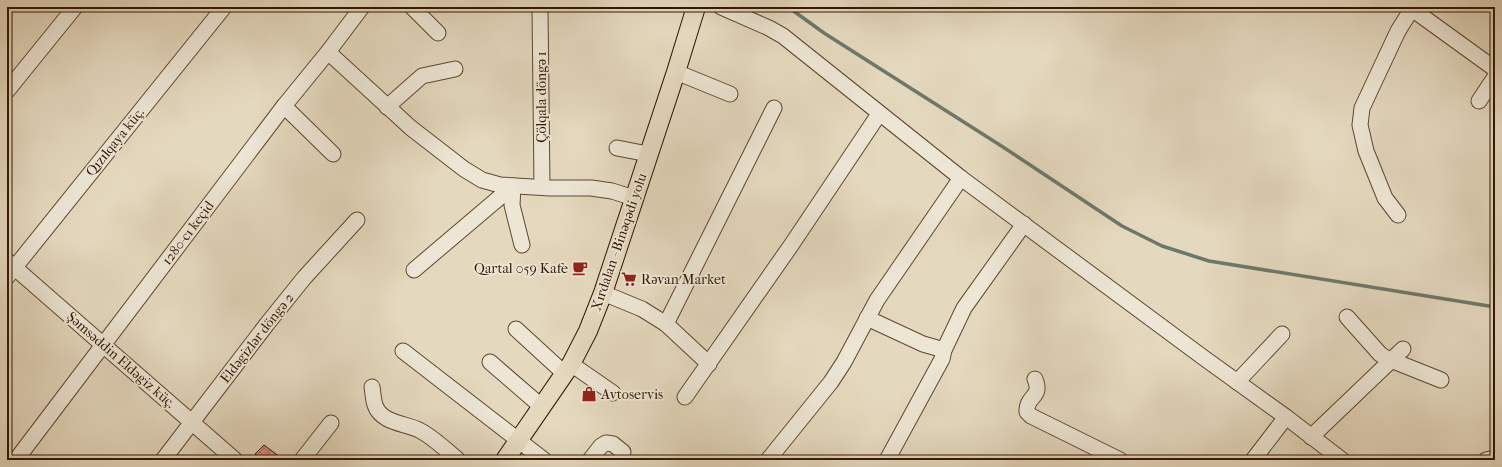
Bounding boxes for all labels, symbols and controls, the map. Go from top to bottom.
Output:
street label: Çölqala döngə 1 [533,51,550,143]
street label: Qızılqaya küç. [82,104,148,180]
street label: Xırdalan - Binəqədi yolu [587,171,651,313]
street label: 1280-cı keçid [158,197,218,268]
cafe icon: Qartal 059 Kafe [571,259,589,277]
place label: Qartal 059 Kafe [474,260,568,277]
supermarket icon: Rəvan Market [620,270,638,288]
place label: Rəvan Market [641,271,726,288]
street label: Eldəgizlər döngə 2 [217,290,297,386]
street label: Şəmsəddin Eldəgiz küç. [63,308,179,412]
shop icon: Avtoservis [580,385,598,403]
place label: Avtoservis [600,386,663,403]

